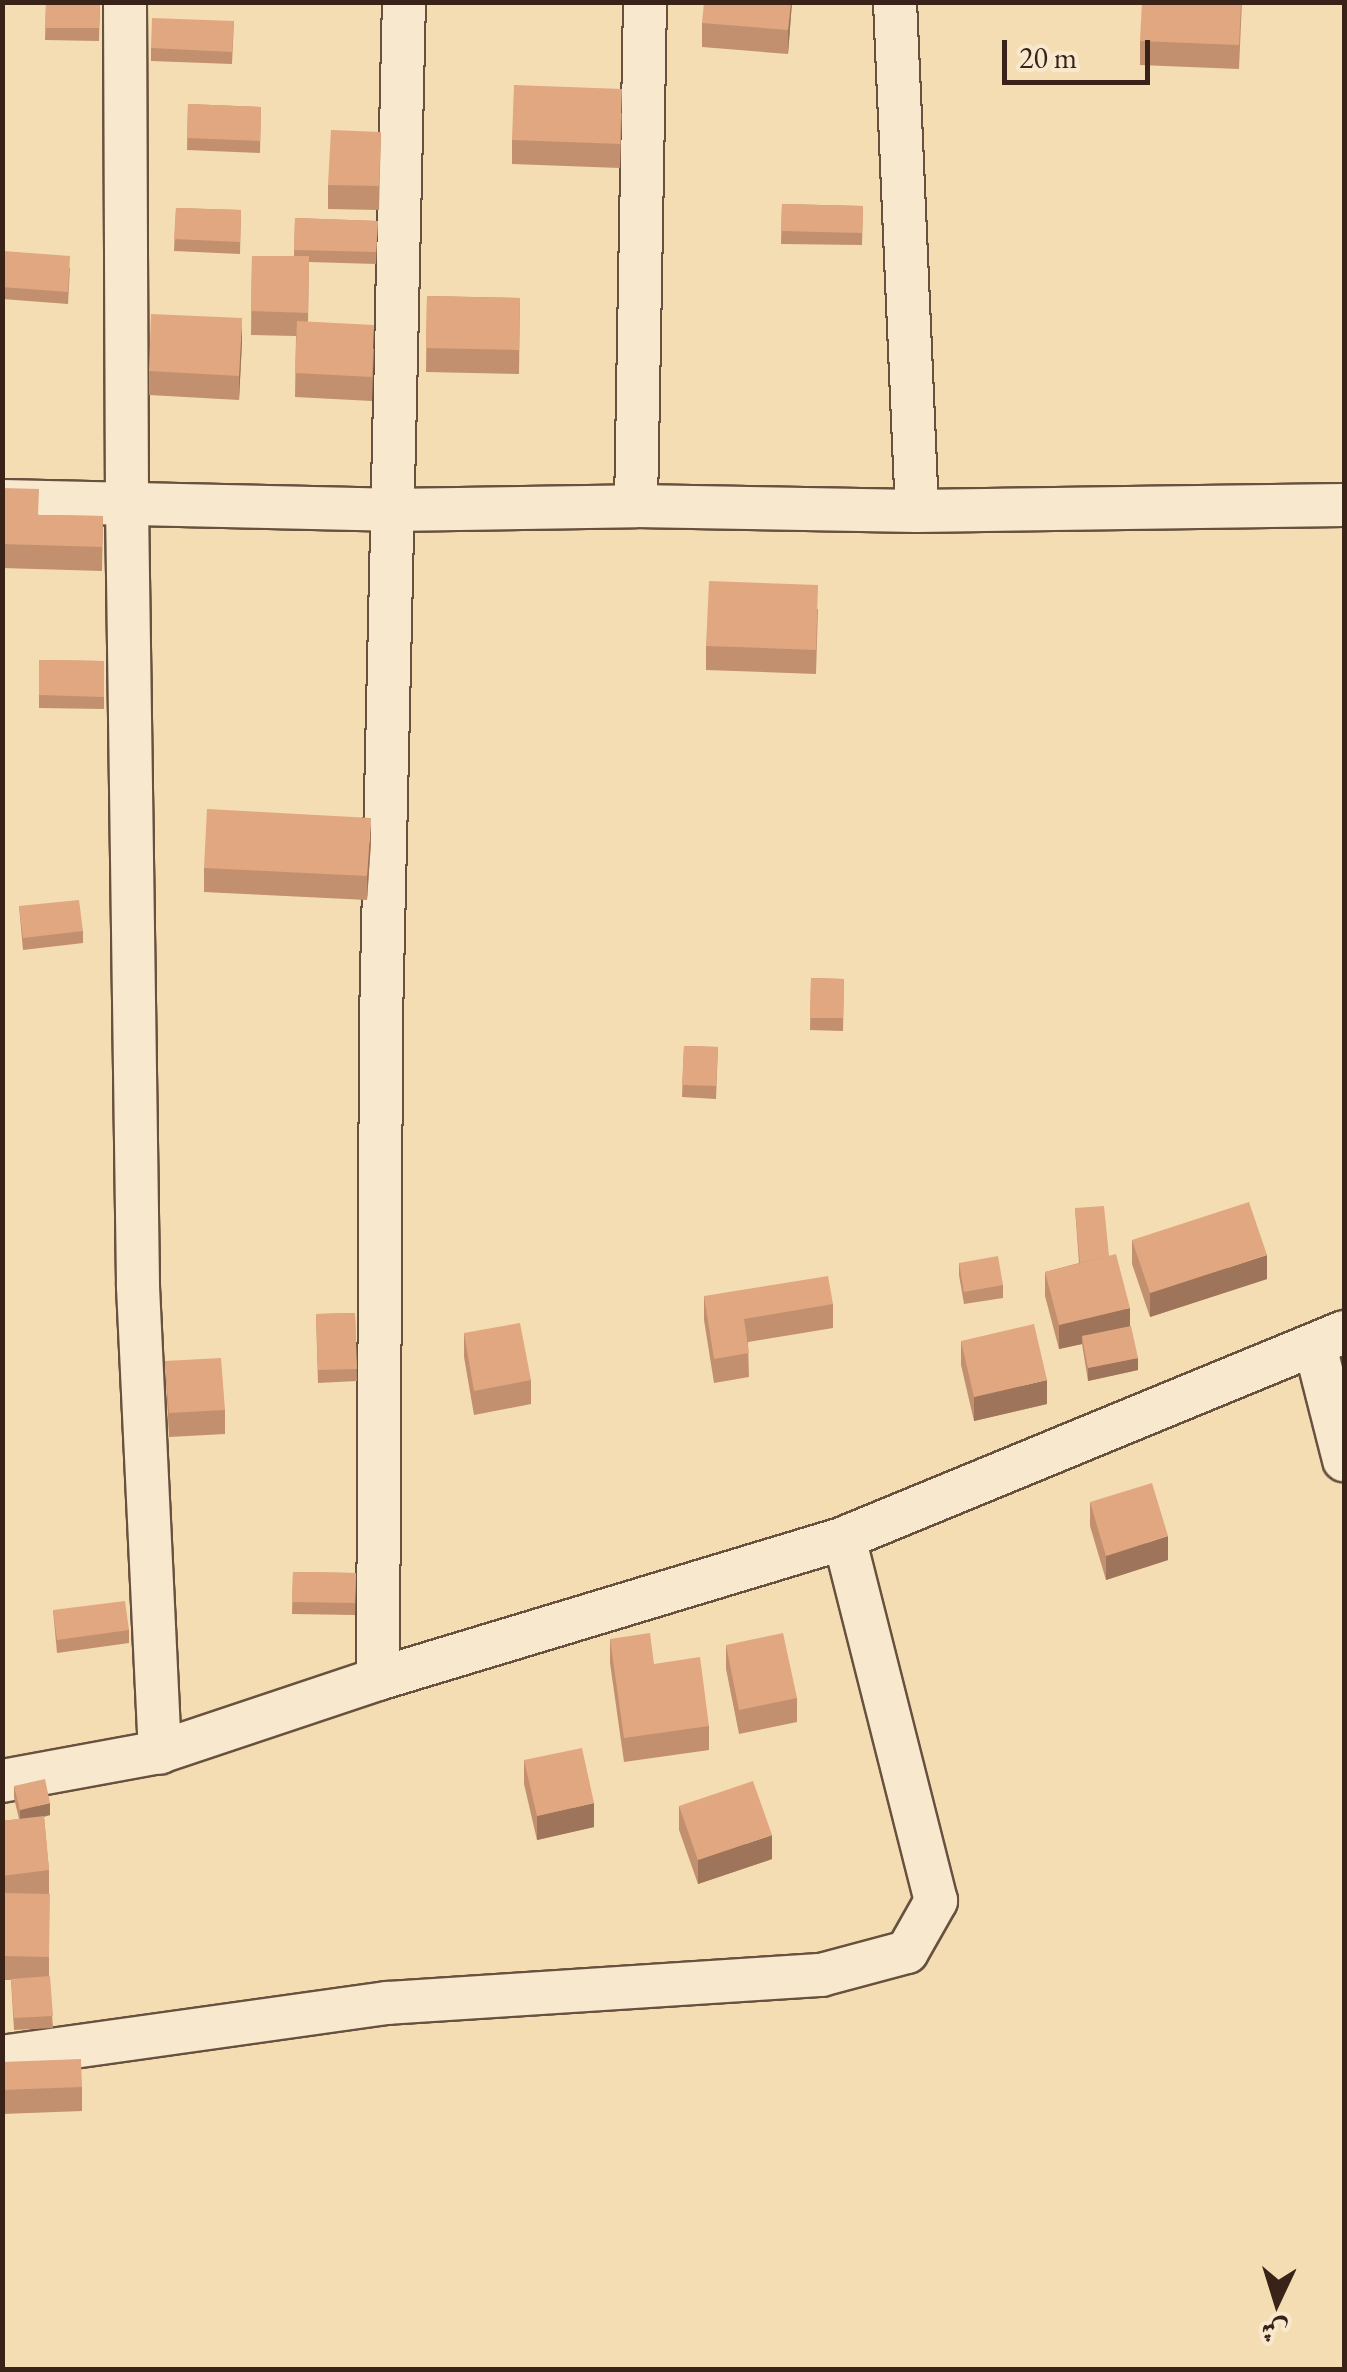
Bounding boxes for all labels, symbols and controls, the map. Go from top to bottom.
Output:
scale bar [1007,20,1154,82]
text: 20 m [1019,38,1077,77]
north arrow [1227,2252,1327,2352]
text: ش [1260,2313,1290,2351]

